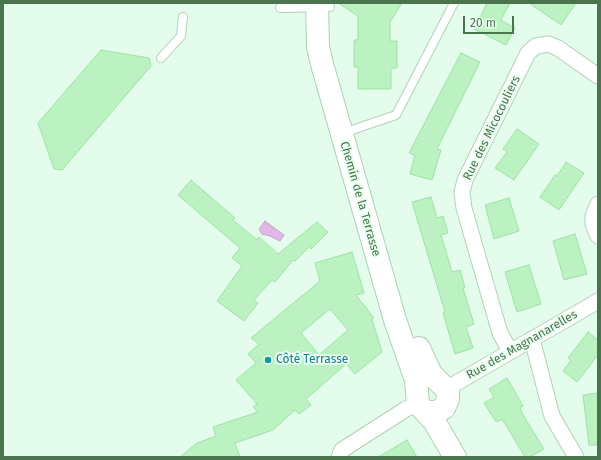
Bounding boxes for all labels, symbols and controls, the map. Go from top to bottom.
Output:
scale bar [465,8,516,34]
text: 20 m [470,16,496,30]
street label: Rue des Micocouliers [460,73,524,183]
street label: Chemin de la Terrasse [337,140,383,258]
street label: Rue des Magnanarelles [464,307,580,383]
place label: Côté Terrasse [276,353,348,367]
marker: Côté Terrasse [263,355,273,365]

